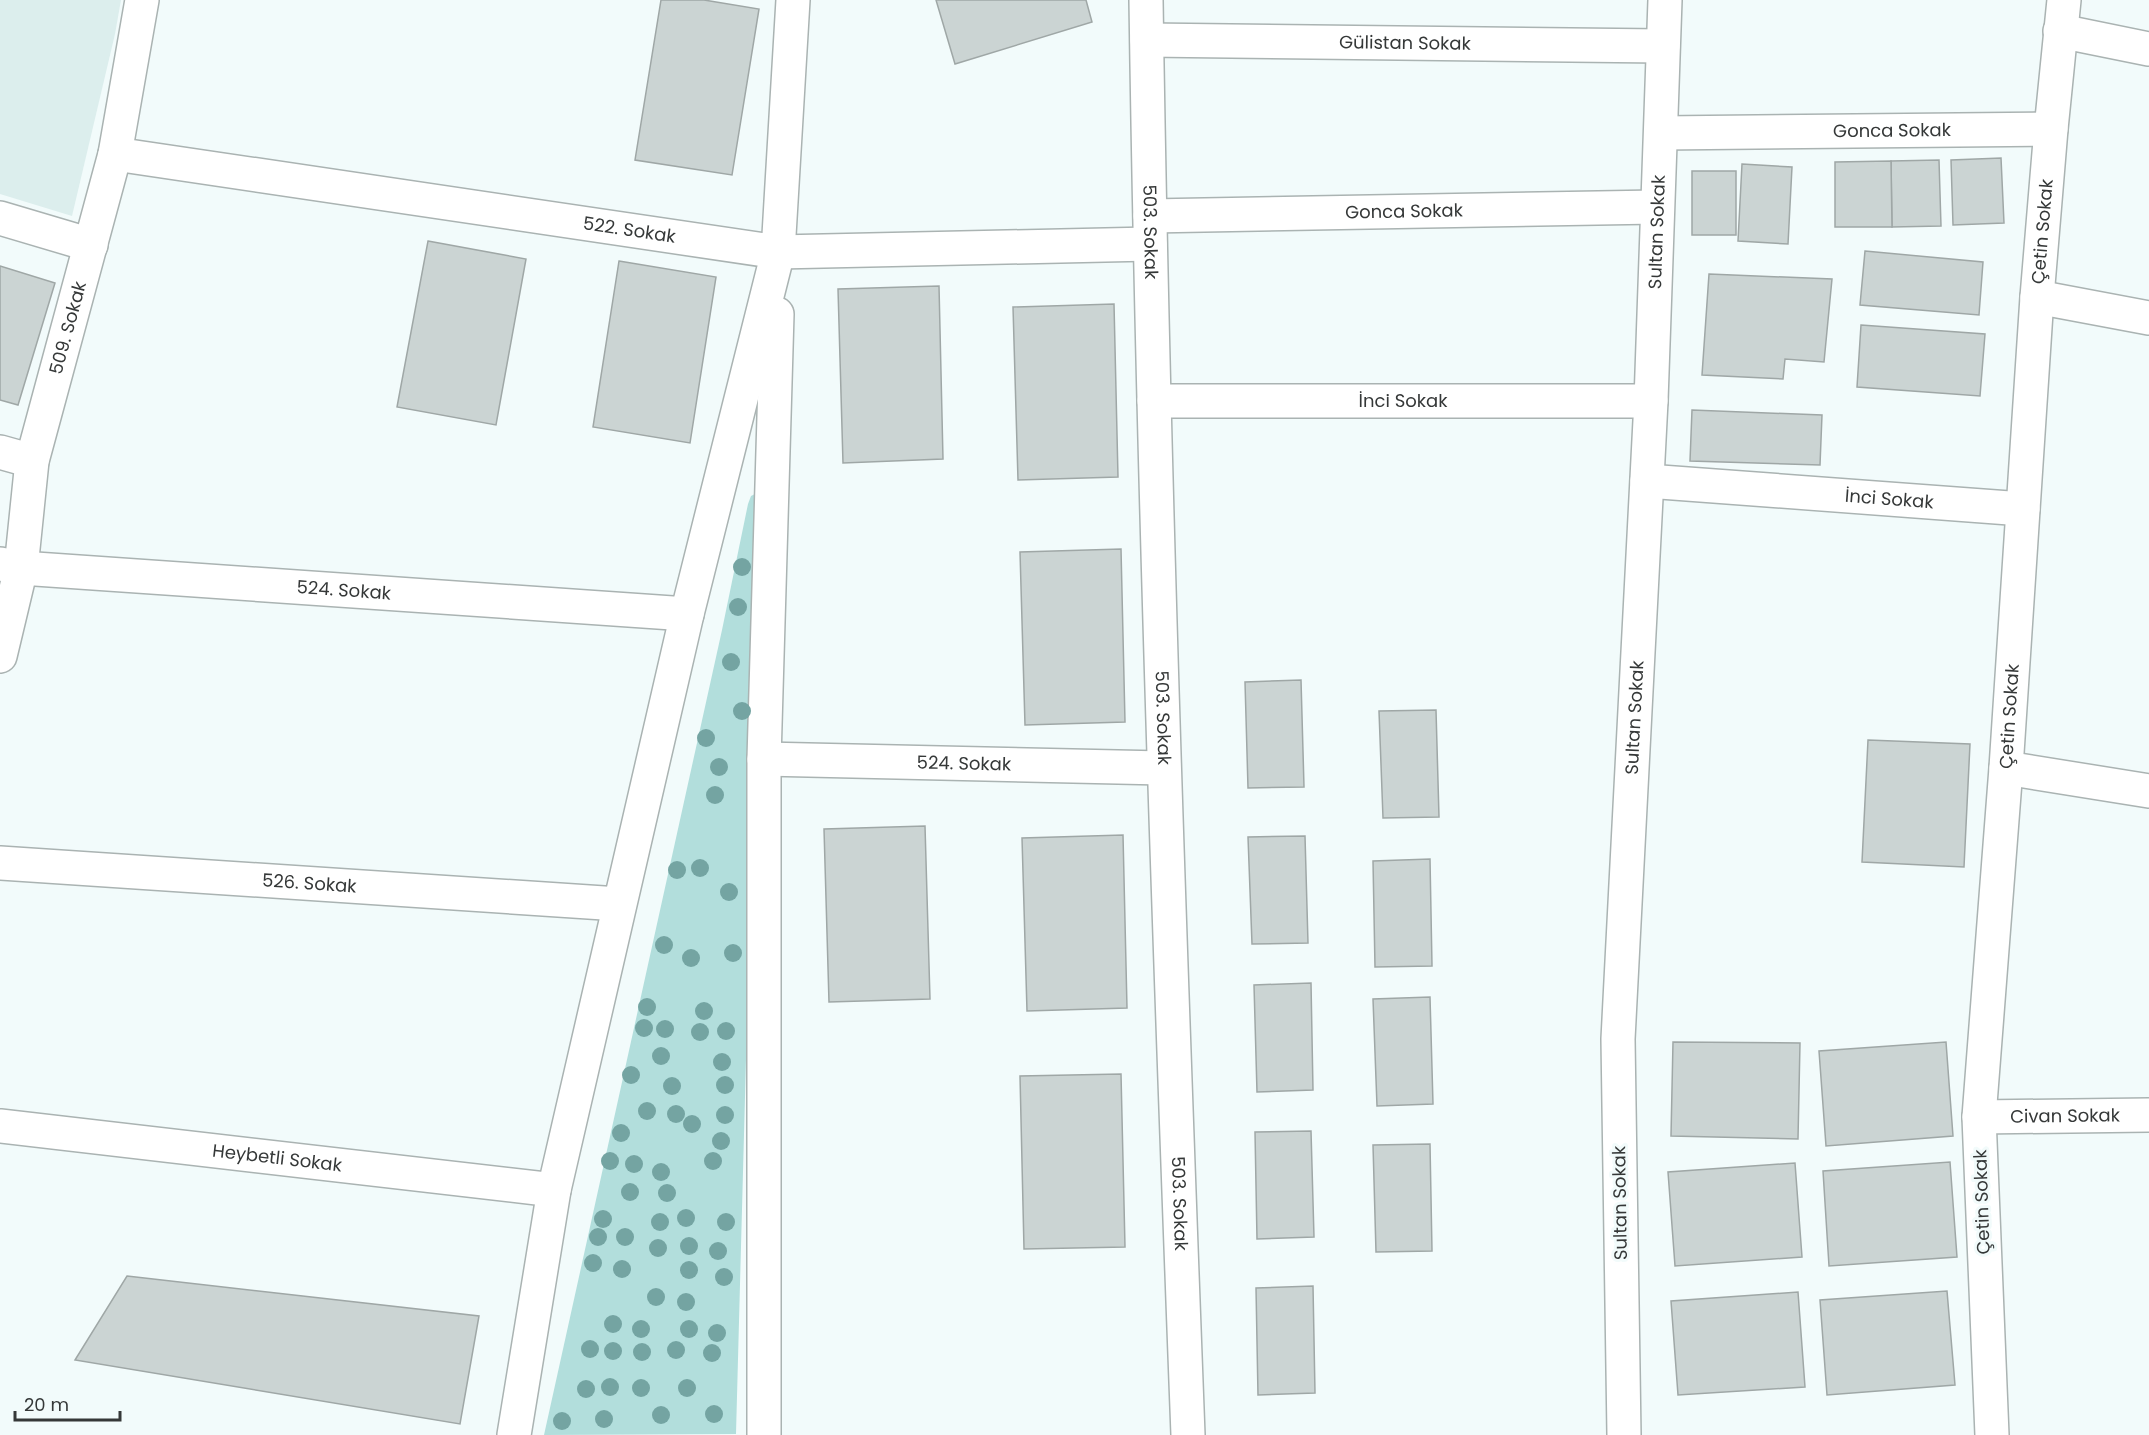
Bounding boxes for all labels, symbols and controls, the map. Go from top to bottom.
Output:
street label: Gülistan Sokak [1339,29,1472,56]
street label: Gonca Sokak [1833,117,1952,143]
street label: Sultan Sokak [1642,174,1671,290]
street label: Çetin Sokak [2025,177,2059,285]
street label: 503. Sokak [1137,184,1164,280]
street label: Gonca Sokak [1345,197,1464,225]
street label: 522. Sokak [581,210,678,249]
street label: 509. Sokak [43,278,92,377]
street label: İnci Sokak [1359,388,1448,413]
street label: İnci Sokak [1844,483,1935,514]
street label: 524. Sokak [296,574,393,606]
street label: Sultan Sokak [1619,659,1650,775]
street label: Çetin Sokak [1993,662,2025,770]
street label: 503. Sokak [1149,670,1177,766]
street label: 524. Sokak [916,749,1012,777]
street label: 526. Sokak [261,867,358,899]
street label: Civan Sokak [2010,1102,2121,1129]
street label: Heybetli Sokak [211,1138,344,1177]
street label: Sultan Sokak [1606,1145,1633,1260]
street label: Çetin Sokak [1967,1148,1996,1255]
street label: 503. Sokak [1166,1156,1194,1252]
scale bar [15,1384,120,1422]
text: 20 m [24,1392,69,1417]

